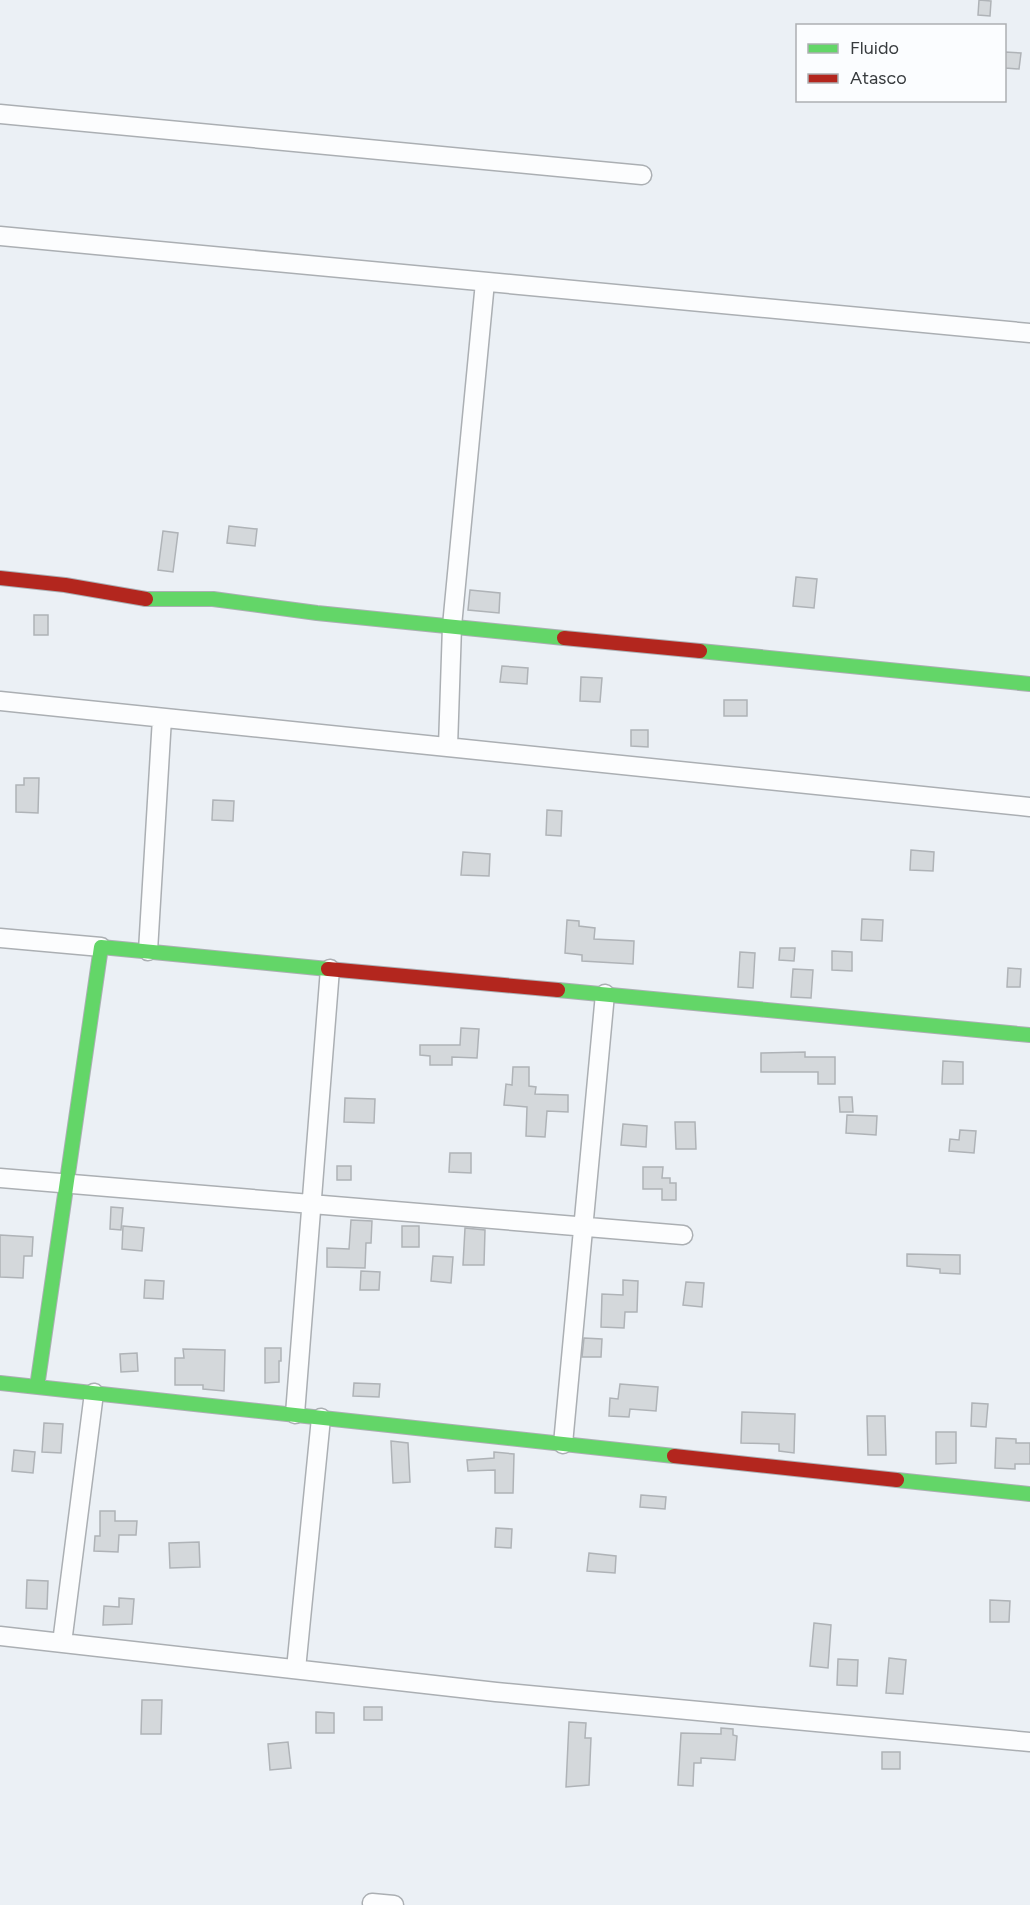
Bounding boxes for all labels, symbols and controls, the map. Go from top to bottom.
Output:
legend [796,24,1006,102]
text: Fluido [850,37,899,59]
text: Atasco [850,67,907,89]

